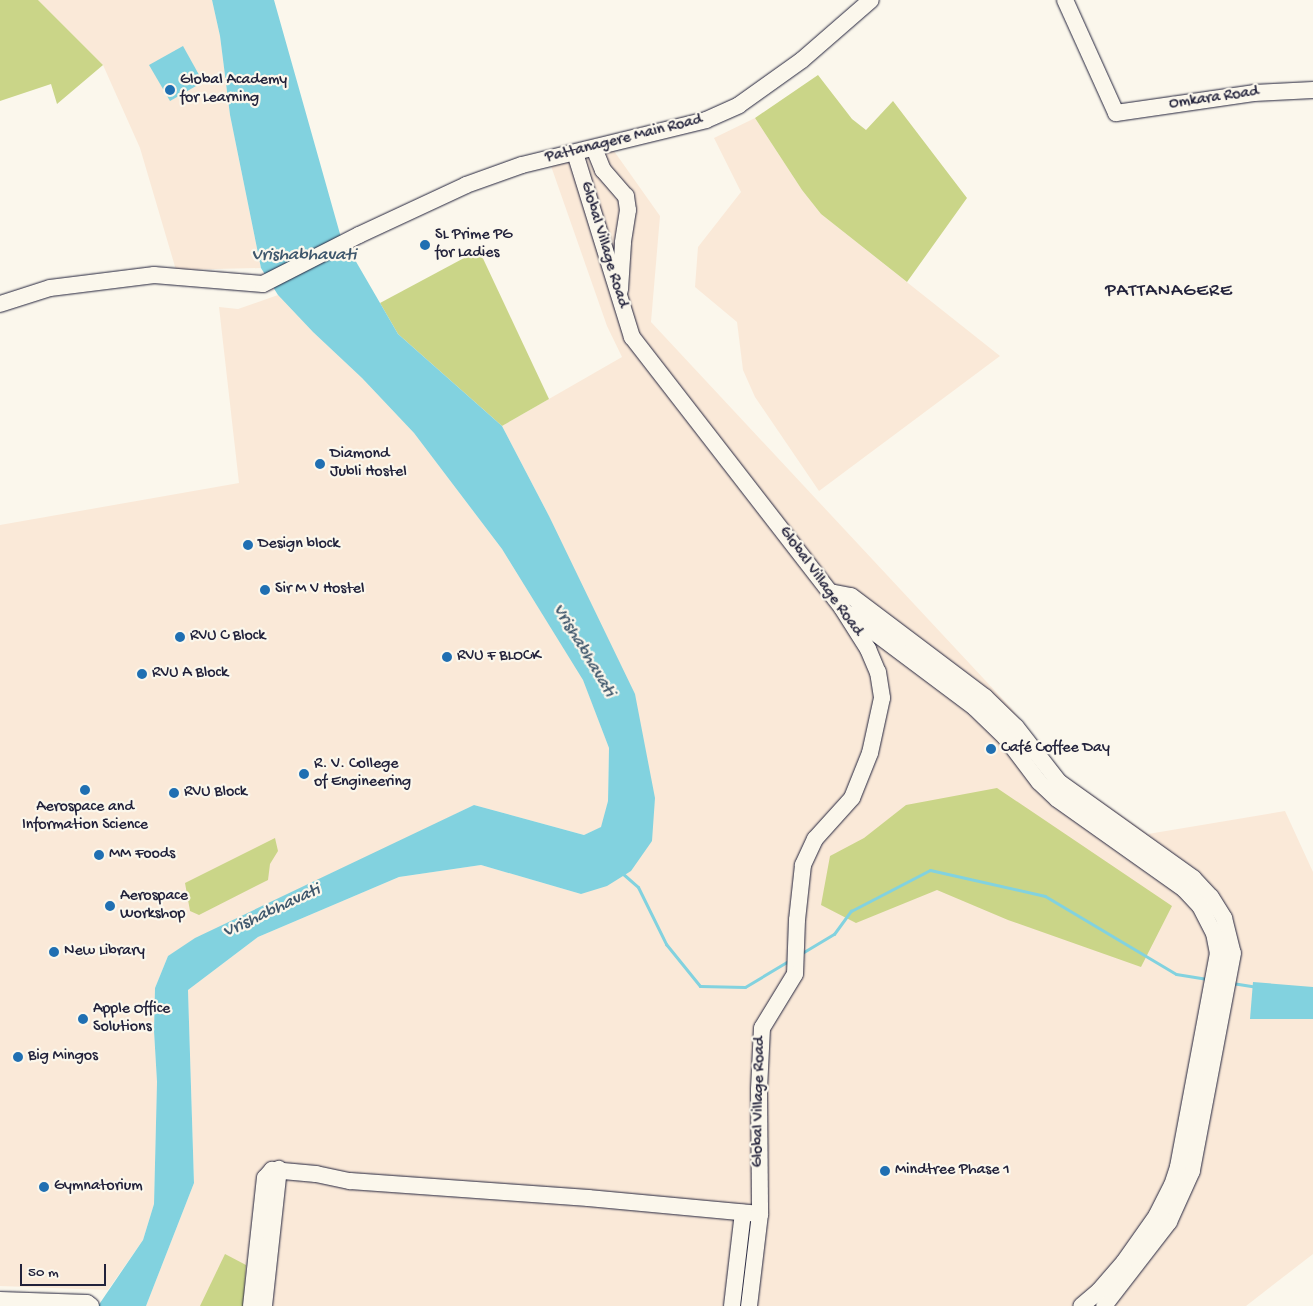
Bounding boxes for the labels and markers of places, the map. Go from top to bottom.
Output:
place label: Global Academy for Learning [180,71,287,109]
marker: Global Academy for Learning [164,84,176,96]
place label: SL Prime PG for Ladies [435,226,512,264]
marker: SL Prime PG for Ladies [419,239,431,251]
place label: Diamond Jubli Hostel [330,445,407,483]
marker: Diamond Jubli Hostel [314,458,326,470]
place label: Design block [258,535,339,555]
marker: Design block [242,539,254,551]
place label: Sir M V Hostel [275,580,365,600]
marker: Sir M V Hostel [259,584,271,596]
place label: RVU C Block [190,627,265,647]
marker: RVU C Block [174,631,186,643]
place label: RVU F BLOCK [457,647,540,667]
marker: RVU F BLOCK [441,651,453,663]
place label: RVU A Block [152,664,228,684]
marker: RVU A Block [136,668,148,680]
place label: Café Coffee Day [1001,739,1110,759]
marker: Café Coffee Day [985,743,997,755]
place label: R. V. College of Engineering [314,755,411,793]
marker: R. V. College of Engineering [298,768,310,780]
place label: RVU Block [184,783,247,803]
marker: Aerospace and Information Science [79,784,91,796]
marker: RVU Block [168,787,180,799]
place label: Aerospace and Information Science [22,798,148,836]
place label: MM Foods [109,845,175,865]
marker: MM Foods [93,849,105,861]
place label: Aerospace Workshop [120,887,188,925]
marker: Aerospace Workshop [104,900,116,912]
place label: New Library [64,942,145,962]
marker: New Library [48,946,60,958]
place label: Apple Office Solutions [93,1000,170,1038]
marker: Apple Office Solutions [77,1013,89,1025]
place label: Big Mingos [28,1047,98,1067]
marker: Big Mingos [12,1051,24,1063]
place label: Mindtree Phase 1 [895,1161,1010,1181]
marker: Mindtree Phase 1 [879,1165,891,1177]
place label: Gymnatorium [54,1177,143,1197]
marker: Gymnatorium [38,1181,50,1193]

